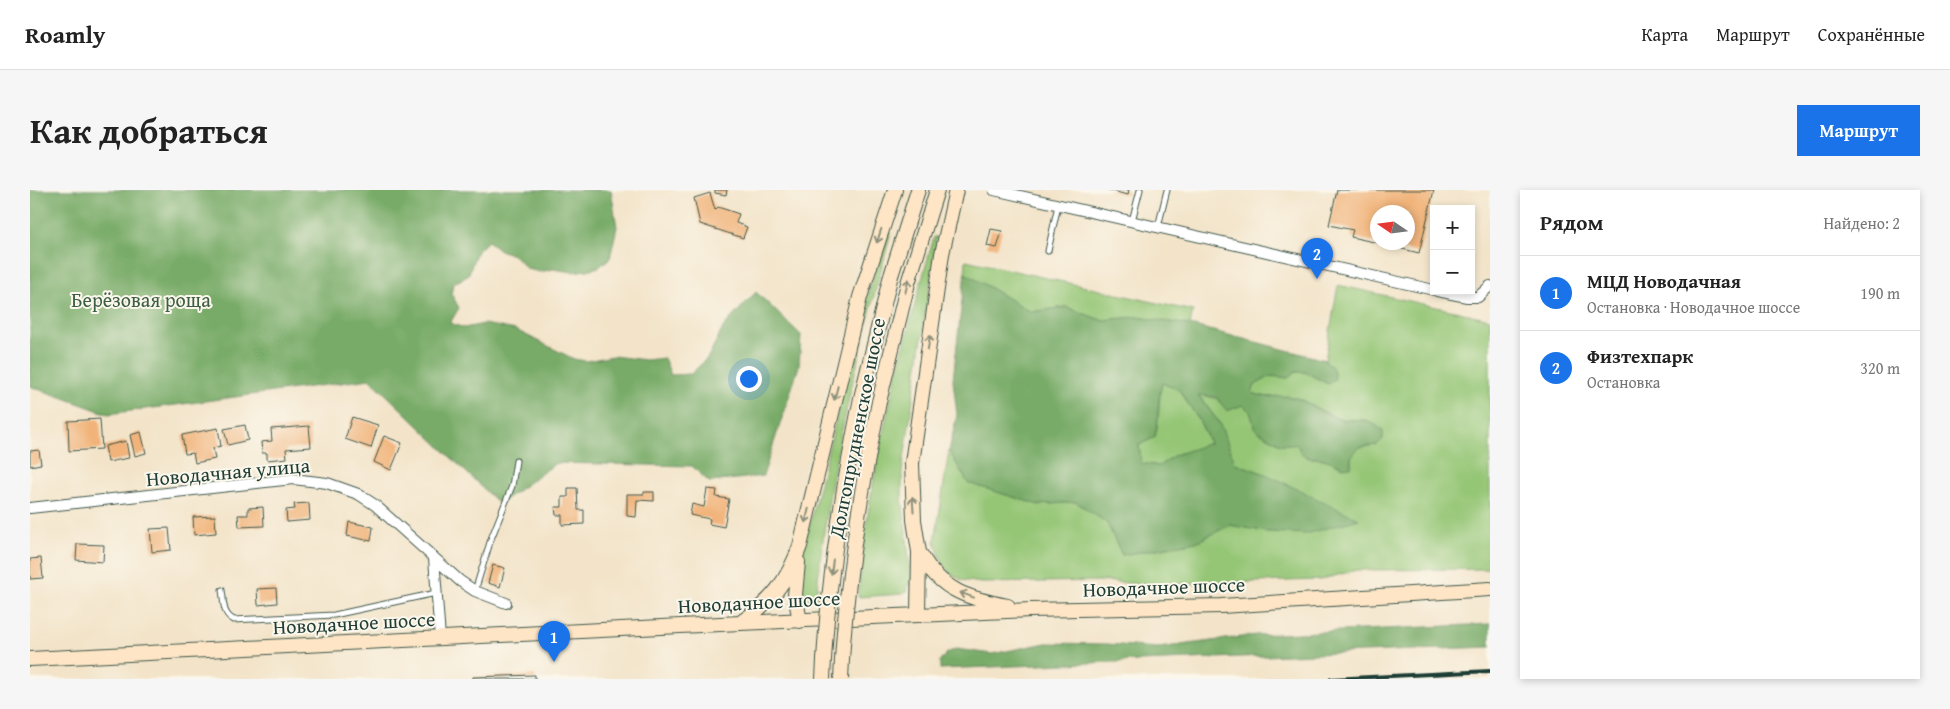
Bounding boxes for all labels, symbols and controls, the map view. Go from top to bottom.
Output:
text: Roamly [25,17,105,52]
text: Карта [1642,21,1688,48]
text: Маршрут [1716,21,1790,48]
text: Сохранённые [1818,21,1925,48]
text: Как добраться [30,105,268,156]
button: Маршрут [1797,105,1920,156]
north arrow [1370,205,1415,250]
map controls [1430,205,1475,295]
button: + [1430,205,1475,250]
text: Рядом [1540,207,1603,238]
text: Найдено: 2 [1823,211,1900,235]
one-way arrow [873,228,883,244]
pin: 2 [1301,238,1333,279]
button: − [1430,250,1475,295]
text: МЦД Новодачная [1587,267,1741,295]
one-way arrow [903,279,912,295]
text: 1 [1552,281,1560,305]
text: 190 m [1860,281,1900,305]
park label: Берёзовая роща [71,285,211,314]
text: Остановка · Новодачное шоссе [1587,295,1800,319]
street label: Долгопрудненское шоссе [821,315,892,542]
one-way arrow [924,335,934,351]
text: Физтехпарк [1587,342,1693,370]
text: 2 [1552,356,1560,380]
text: 320 m [1860,356,1900,380]
your location [736,366,762,392]
text: Остановка [1587,370,1660,394]
one-way arrow [831,384,840,400]
street label: Новодачная улица [145,450,311,493]
one-way arrow [908,496,917,512]
one-way arrow [802,508,811,524]
one-way arrow [826,559,836,575]
street label: Новодачное шоссе [1082,569,1246,604]
street label: Новодачное шоссе [677,583,841,620]
one-way arrow [959,590,975,599]
street label: Новодачное шоссе [272,604,436,641]
pin: 1 [538,621,570,662]

